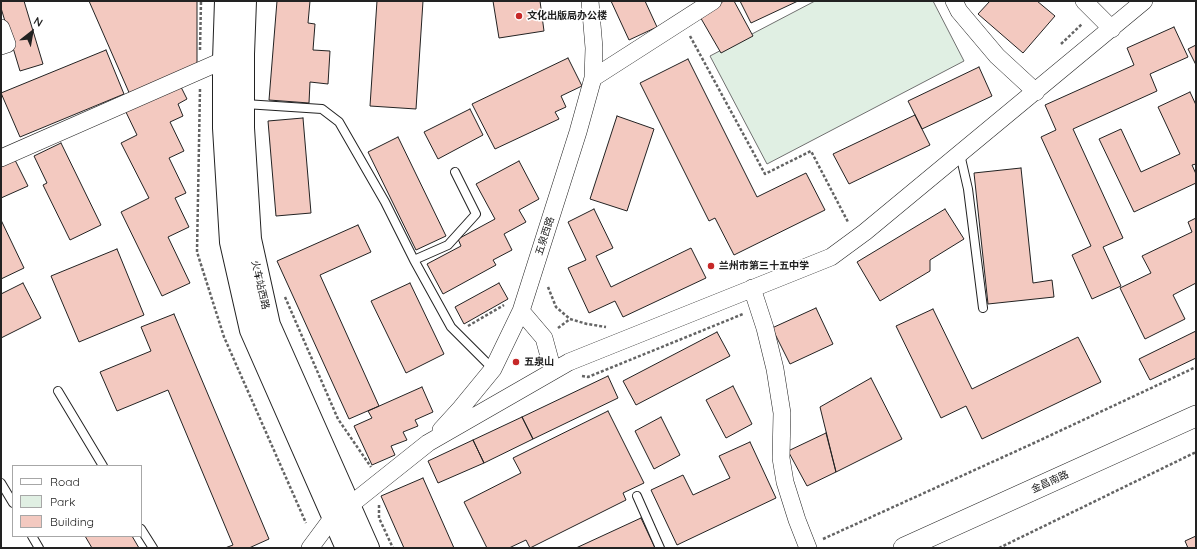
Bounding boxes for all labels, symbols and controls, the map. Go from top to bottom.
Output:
place label: 文化出版局办公楼 [527,10,607,22]
marker: 文化出版局办公楼 [514,11,524,21]
north arrow [12,12,52,52]
text: N [31,14,45,30]
street label: 五泉西路 [533,215,557,257]
street label: 火车站西路 [249,259,271,311]
place label: 兰州市第三十五中学 [719,260,809,272]
marker: 兰州市第三十五中学 [706,261,716,271]
place label: 五泉山 [524,356,554,368]
marker: 五泉山 [511,357,521,367]
legend [12,465,142,537]
street label: 金昌南路 [1029,468,1071,496]
text: Road [50,474,80,489]
text: Park [50,494,75,509]
text: Building [50,514,94,529]

